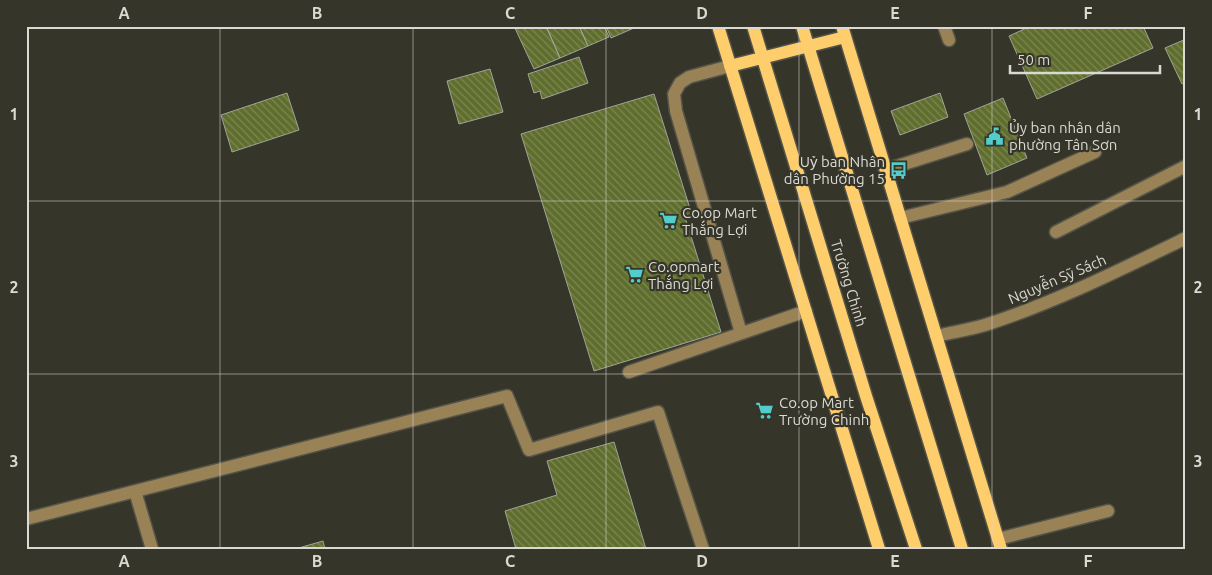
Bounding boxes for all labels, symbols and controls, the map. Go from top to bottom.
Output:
text: A [118,4,130,22]
text: B [312,4,322,22]
text: C [505,4,515,22]
text: D [696,4,708,22]
text: E [890,4,900,22]
text: F [1084,4,1093,22]
scale bar [1010,42,1160,74]
text: 50 m [1017,51,1050,68]
text: 1 [9,105,19,123]
text: 1 [1193,105,1203,123]
place label: Ủy ban nhân dân phường Tân Sơn [1009,119,1121,153]
public building icon: Ủy ban nhân dân phường Tân Sơn [985,126,1005,146]
place label: Uỷ ban Nhân dân Phường 15 [784,153,885,187]
bus stop icon: Uỷ ban Nhân dân Phường 15 [889,160,909,180]
place label: Co.op Mart Thắng Lợi [682,204,757,238]
supermarket icon: Co.op Mart Thắng Lợi [658,211,678,231]
street label: Trường Chinh [828,237,870,329]
street label: Nguyễn Sỹ Sách [1005,249,1109,307]
place label: Co.opmart Thắng Lợi [648,258,719,292]
supermarket icon: Co.opmart Thắng Lợi [624,265,644,285]
text: 2 [9,278,19,296]
text: 2 [1193,278,1203,296]
place label: Co.op Mart Trường Chinh [779,394,869,428]
supermarket icon: Co.op Mart Trường Chinh [755,401,775,421]
text: 3 [9,452,19,470]
text: 3 [1193,452,1203,470]
text: A [118,552,130,570]
text: B [312,552,322,570]
text: C [505,552,515,570]
text: D [696,552,708,570]
text: E [890,552,900,570]
text: F [1084,552,1093,570]

